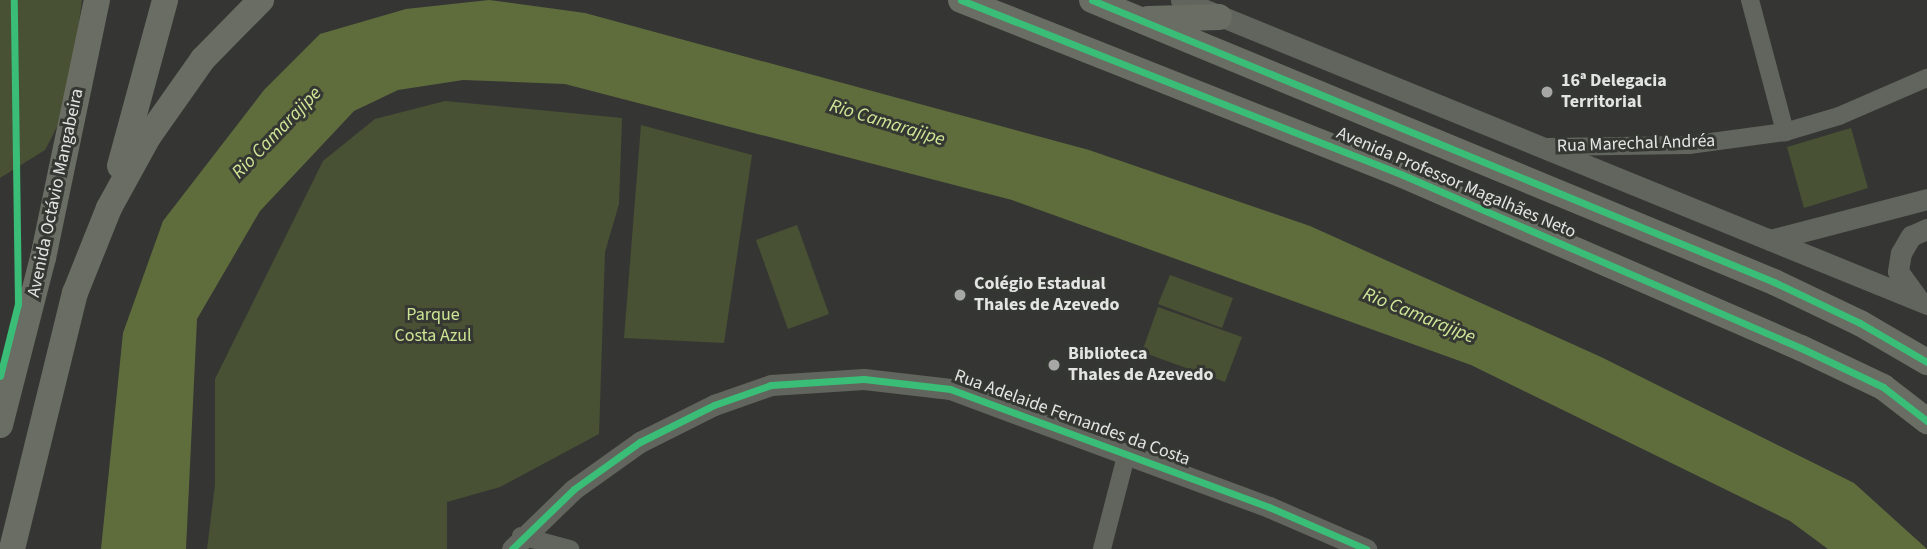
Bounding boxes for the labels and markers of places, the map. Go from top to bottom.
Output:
place label: 16ª Delegacia Territorial [1561,71,1667,114]
marker: 16ª Delegacia Territorial [1539,84,1555,100]
place label: Colégio Estadual Thales de Azevedo [974,274,1120,316]
marker: Colégio Estadual Thales de Azevedo [952,287,968,303]
place label: Biblioteca Thales de Azevedo [1068,344,1214,386]
marker: Biblioteca Thales de Azevedo [1046,357,1062,373]

